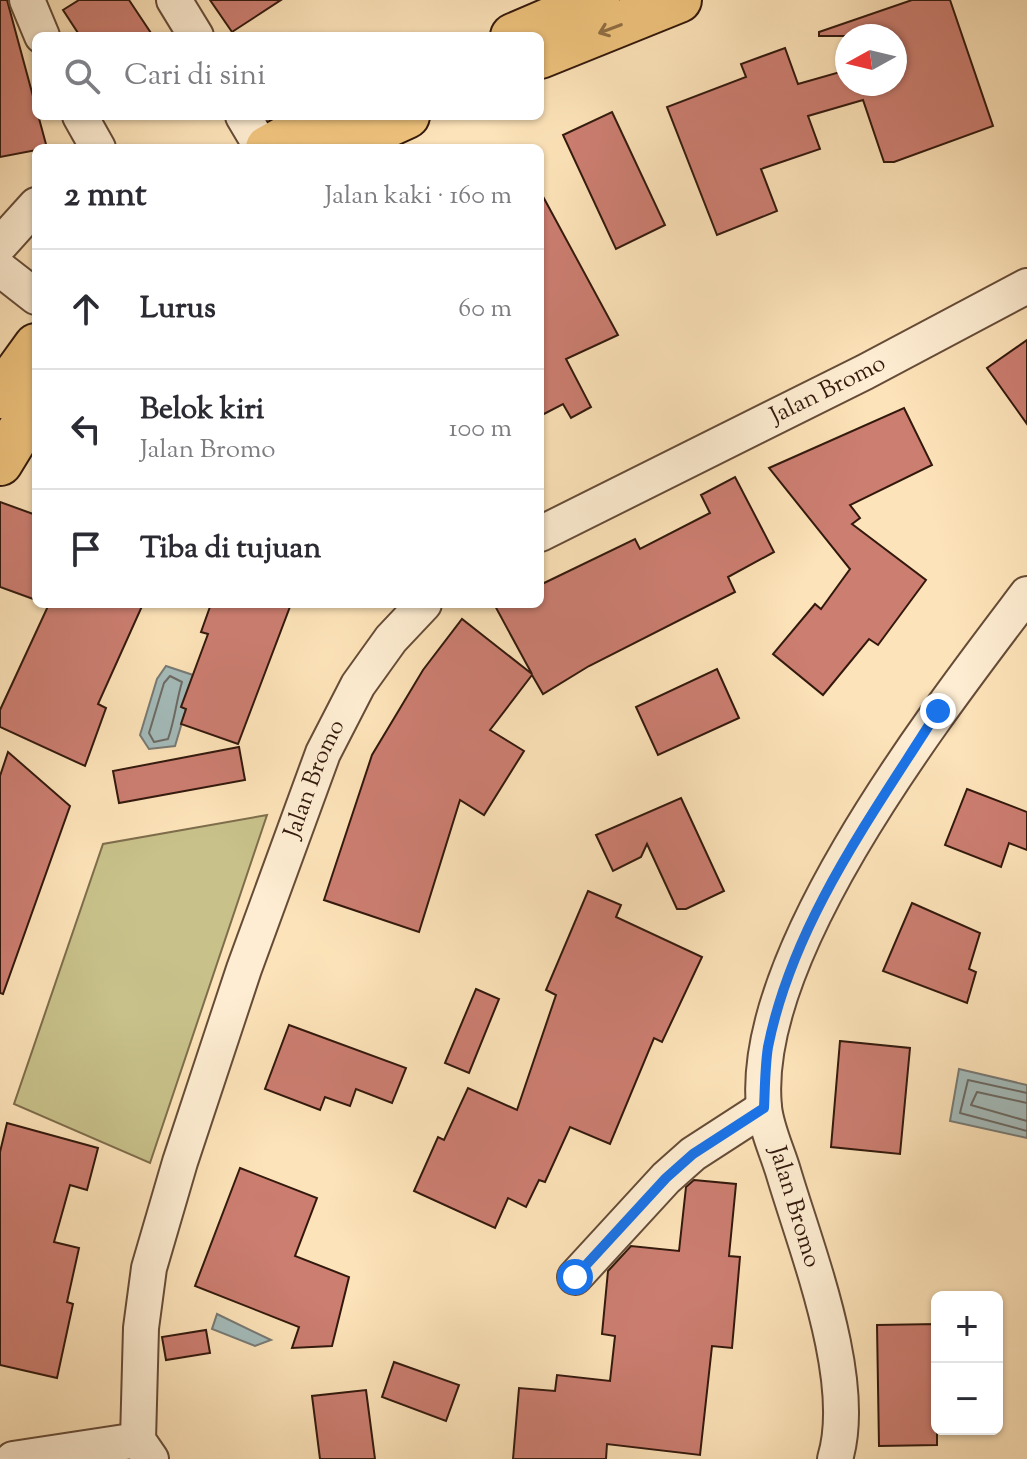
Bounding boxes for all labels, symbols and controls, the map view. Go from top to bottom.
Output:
one-way arrow [598,23,623,37]
north arrow [835,24,907,96]
search box [32,32,544,120]
icon: search [60,54,104,98]
text: Cari di sini [124,55,266,98]
text: 2 mnt [64,172,147,221]
text: Jalan kaki · 160 m [324,178,512,215]
icon: ahead [64,287,108,331]
text: Lurus [140,288,216,331]
text: 60 m [458,291,512,328]
street label: Jalan Bromo [763,347,892,434]
text: Belok kiri [140,389,264,432]
icon: left [64,407,108,451]
text: 100 m [449,411,512,448]
text: Jalan Bromo [140,432,276,469]
icon: arrive [64,527,108,571]
text: Tiba di tujuan [140,528,321,571]
route end [920,693,956,729]
street label: Jalan Bromo [275,714,354,845]
street label: Jalan Bromo [759,1140,829,1272]
route start [557,1259,593,1295]
map controls [931,1291,1003,1435]
button: + [931,1291,1003,1363]
button: − [931,1363,1003,1435]

